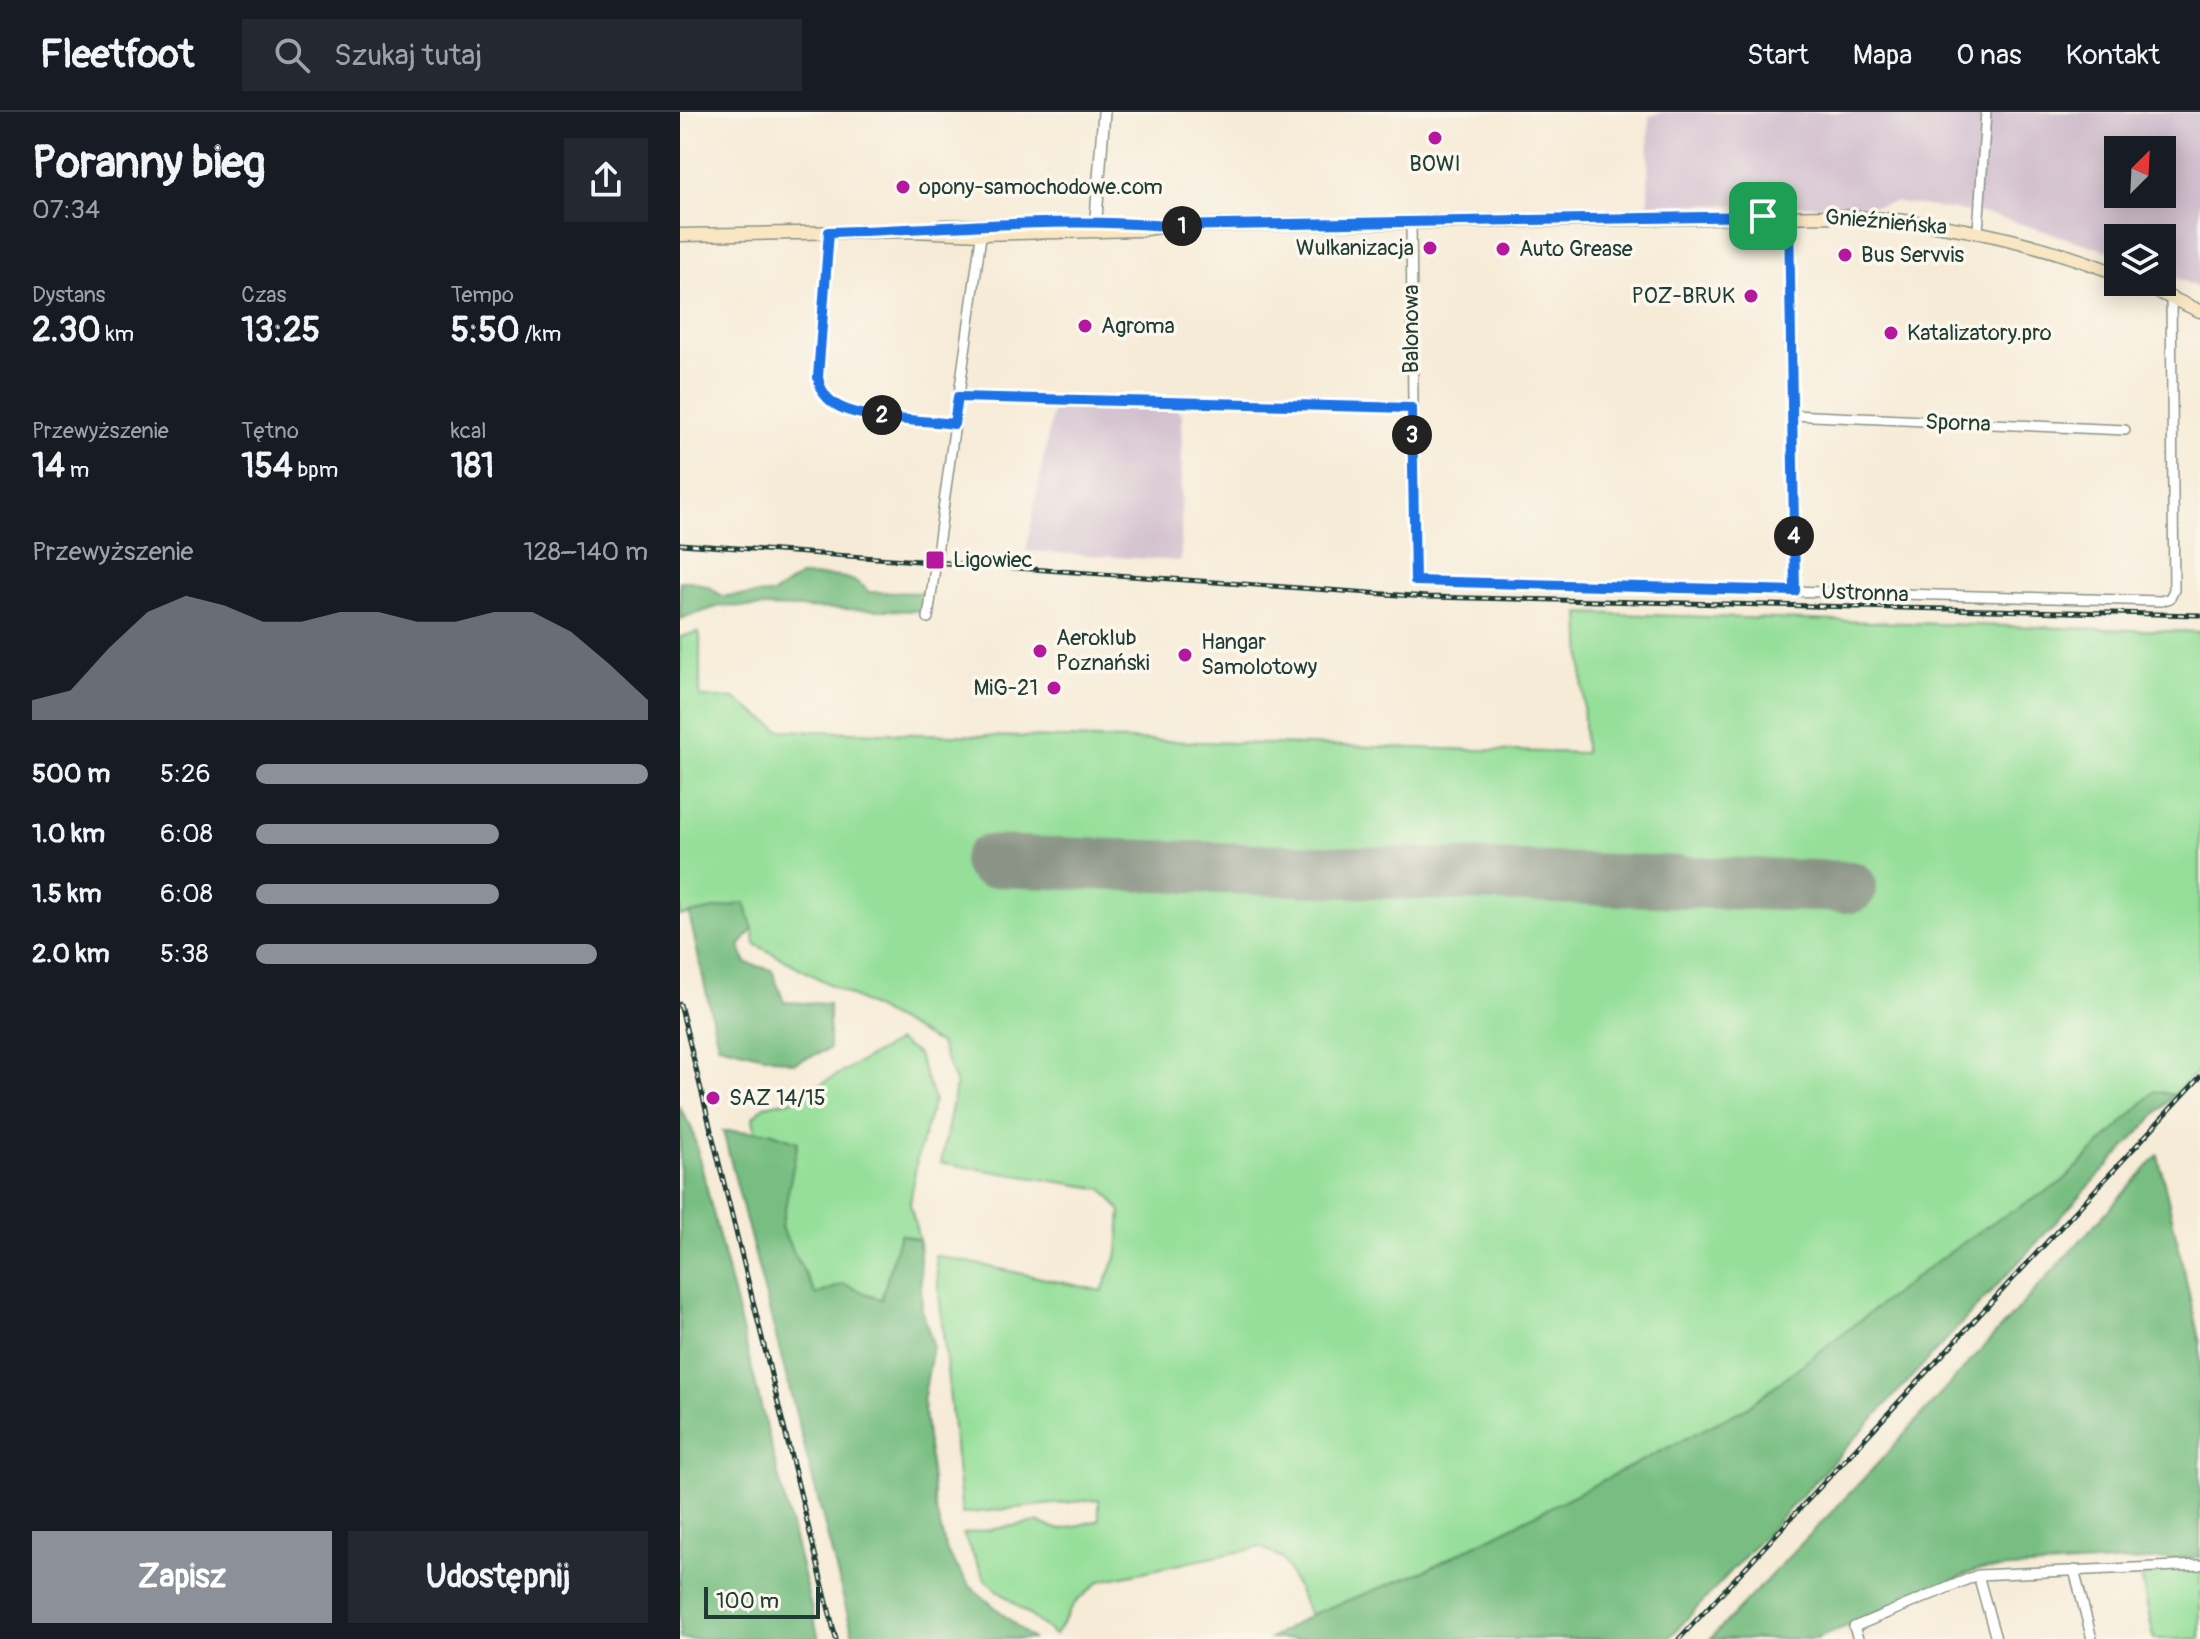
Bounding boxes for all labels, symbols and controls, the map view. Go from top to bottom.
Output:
search box [242,19,802,91]
text: Fleetfoot [40,31,194,79]
icon: search [270,33,314,77]
text: Szukaj tutaj [334,37,482,74]
text: Start [1747,38,1809,73]
text: Mapa [1853,38,1912,73]
text: O nas [1956,38,2022,73]
text: Kontakt [2066,38,2160,73]
marker: BOWI [1426,129,1444,147]
text: Poranny bieg [32,136,265,191]
north arrow [2104,136,2176,208]
map controls [2104,136,2176,296]
button: share [564,138,648,222]
place label: BOWI [1409,150,1461,178]
place label: opony-samochodowe.com [919,173,1163,201]
marker: opony-samochodowe.com [894,178,912,196]
pin [1729,182,1797,250]
text: 07:34 [32,194,100,226]
icon: arrive [1741,194,1785,238]
street label: Gnieźnieńska [1824,203,1948,241]
pin: 1 [1162,206,1202,246]
text: 1 [1178,212,1186,240]
button: layers [2104,224,2176,296]
place label: Wulkanizacja [1296,234,1414,262]
place label: Auto Grease [1519,235,1633,263]
marker: Wulkanizacja [1421,239,1439,257]
marker: Auto Grease [1494,240,1512,258]
place label: Bus Servvis [1861,241,1964,269]
marker: Bus Servvis [1836,246,1854,264]
text: Dystans [32,281,105,309]
text: Czas [241,281,286,309]
text: Tempo [451,281,514,309]
place label: POZ-BRUK [1631,282,1735,310]
street label: Balonowa [1397,284,1425,374]
marker: POZ-BRUK [1742,287,1760,305]
text: 2.30 [32,309,101,352]
text: 13:25 [241,309,320,352]
text: 5:50 [451,309,520,352]
place label: Agroma [1101,312,1175,340]
marker: Agroma [1076,317,1094,335]
place label: Katalizatory.pro [1907,319,2052,347]
text: km [101,320,134,348]
text: /km [520,320,561,348]
marker: Katalizatory.pro [1882,324,1900,342]
pin: 2 [862,395,902,435]
text: 2 [876,401,888,429]
street label: Sporna [1925,408,1991,438]
pin: 3 [1392,415,1432,455]
text: Przewyższenie [32,417,169,445]
text: Tętno [241,417,299,445]
text: kcal [451,417,486,445]
text: 3 [1406,421,1418,449]
text: 14 [32,445,65,488]
text: 154 [241,445,293,488]
text: 181 [451,445,494,488]
text: m [65,456,89,484]
text: bpm [293,456,338,484]
pin: 4 [1774,516,1814,556]
text: 4 [1788,522,1800,550]
text: Przewyższenie [32,536,193,568]
text: 128–140 m [523,536,648,568]
place label: Ligowiec [953,546,1033,574]
marker: Ligowiec [924,549,946,571]
street label: Ustronna [1821,577,1909,609]
place label: Aeroklub Poznański [1056,624,1150,677]
place label: Hangar Samolotowy [1201,628,1317,681]
marker: Aeroklub Poznański [1031,642,1049,660]
marker: Hangar Samolotowy [1176,646,1194,664]
place label: MiG-21 [973,674,1038,702]
marker: MiG-21 [1045,679,1063,697]
text: 500 m [32,758,110,790]
text: 5:26 [160,758,211,790]
text: 1.0 km [32,818,105,850]
text: 6:08 [160,818,213,850]
text: 1.5 km [32,878,102,910]
text: 6:08 [160,878,213,910]
text: 2.0 km [32,938,110,970]
text: 5:38 [160,938,209,970]
place label: SAZ 14/15 [729,1084,826,1112]
marker: SAZ 14/15 [704,1089,722,1107]
button: Zapisz [32,1531,332,1623]
button: Udostępnij [348,1531,648,1623]
scale bar [704,1583,820,1619]
text: 100 m [716,1587,779,1615]

